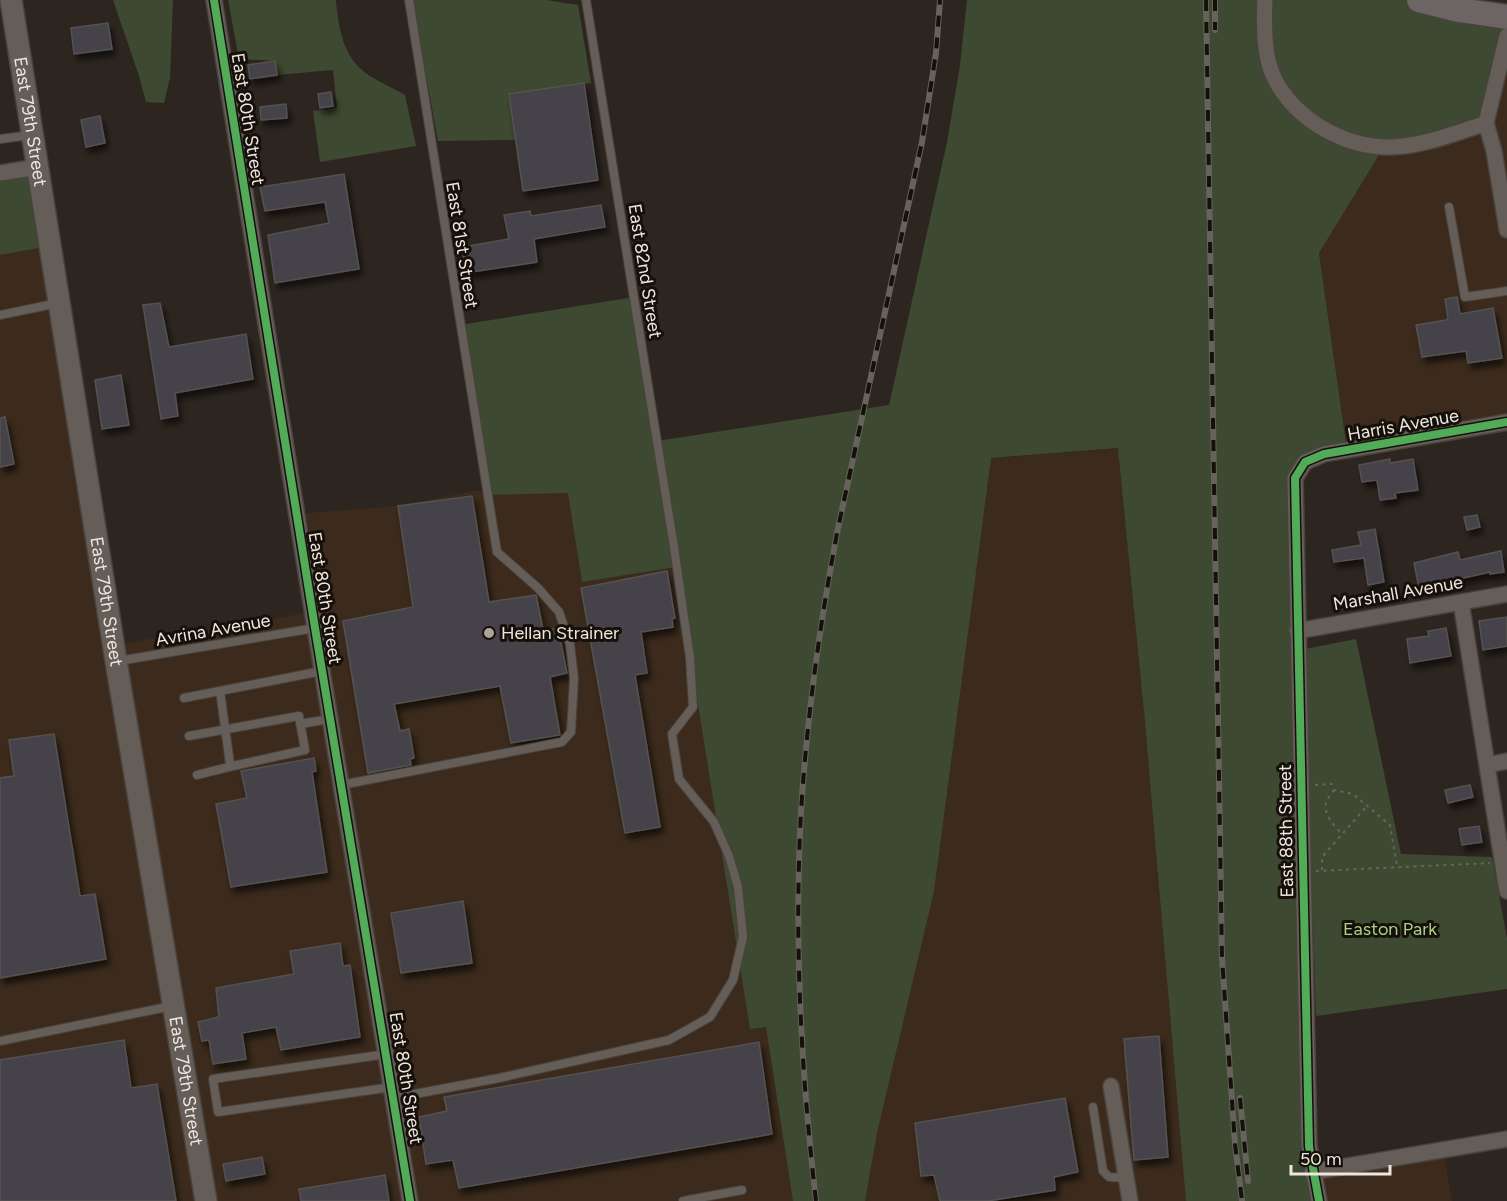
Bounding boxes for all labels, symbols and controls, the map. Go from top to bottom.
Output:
street label: East 80th Street [227,51,269,187]
street label: East 79th Street [9,55,51,188]
street label: East 81st Street [441,180,483,310]
street label: East 82nd Street [623,202,667,340]
street label: Harris Avenue [1346,404,1461,446]
street label: East 80th Street [304,530,346,666]
street label: East 79th Street [85,535,128,668]
street label: Marshall Avenue [1331,571,1465,615]
street label: Avrina Avenue [154,609,272,651]
place label: Hellan Strainer [501,622,619,644]
marker: Hellan Strainer [482,626,496,640]
street label: East 88th Street [1274,764,1298,898]
park label: Easton Park [1343,918,1437,940]
street label: East 80th Street [385,1010,427,1146]
street label: East 79th Street [164,1014,208,1148]
scale bar [1291,1138,1390,1176]
text: 50 m [1300,1148,1342,1170]

